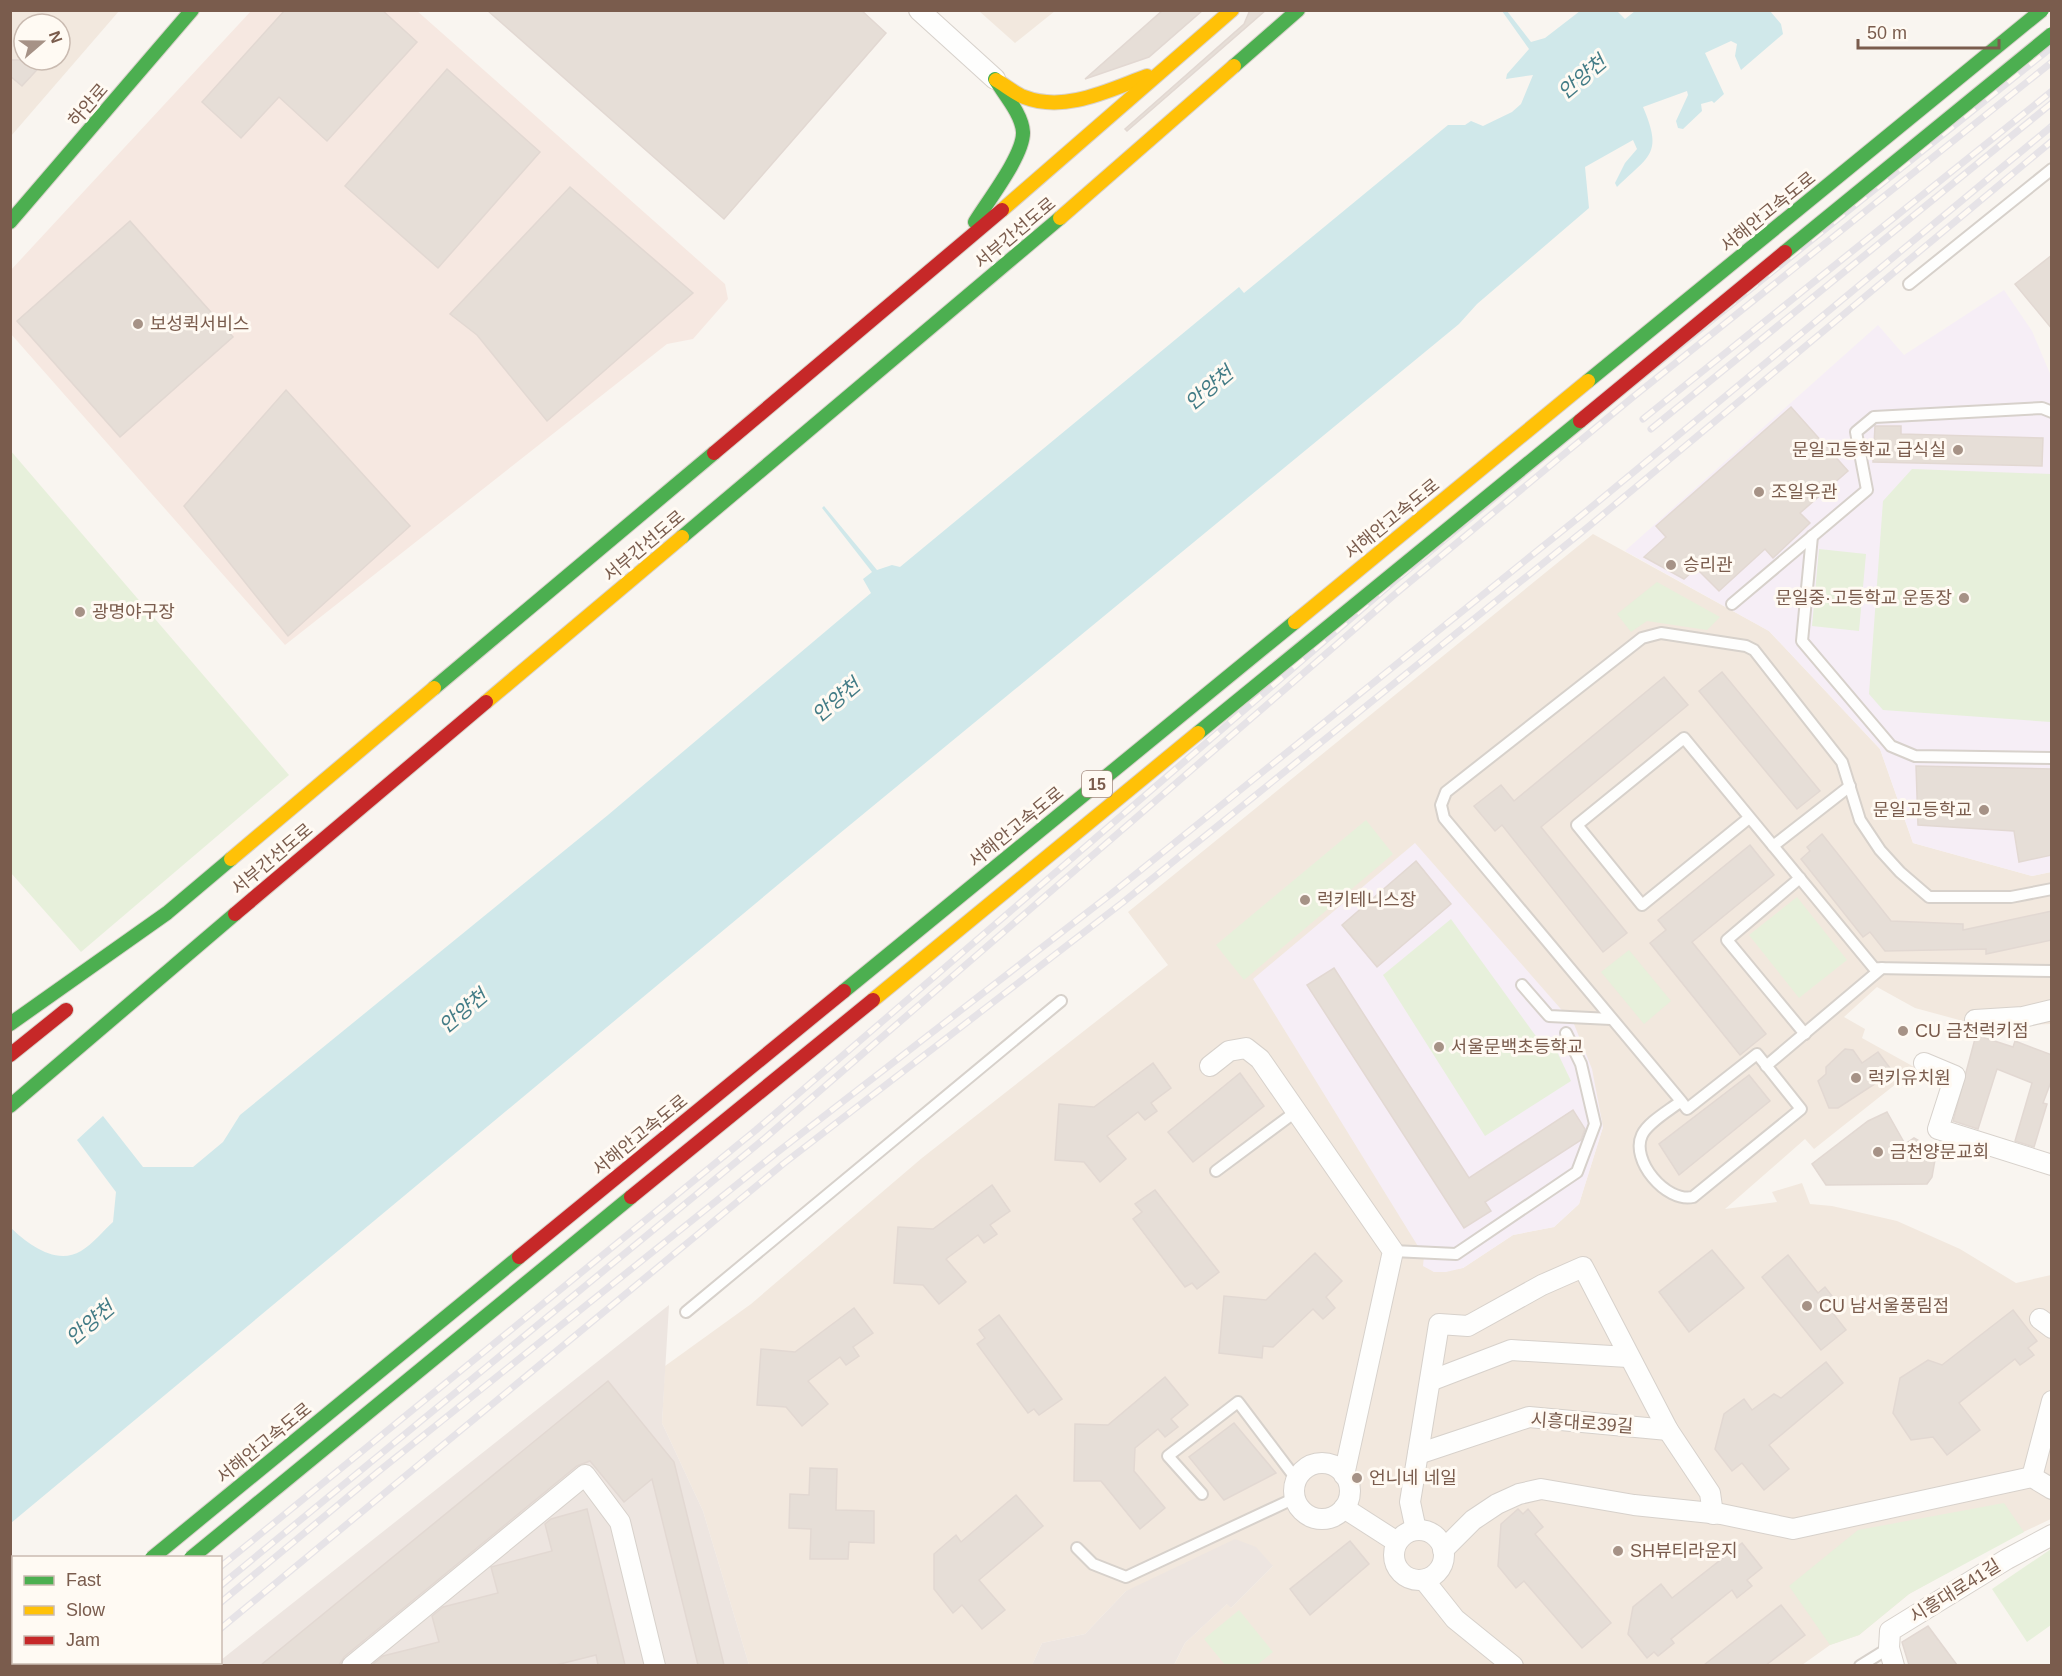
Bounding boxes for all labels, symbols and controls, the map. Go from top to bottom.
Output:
north arrow [12,12,72,72]
scale bar [1858,12,1999,50]
text: 50 m [1867,23,1907,43]
text: N [46,29,66,45]
water label: 안양천 [1554,49,1612,103]
street label: 하안로 [64,80,112,130]
street label: 서해안고속도로 [1717,168,1819,256]
street label: 서부간선도로 [971,193,1059,273]
place label: 보성퀵서비스 [150,314,249,334]
marker: 보성퀵서비스 [131,317,145,331]
water label: 안양천 [1181,360,1239,414]
place label: 문일고등학교 급식실 [1792,440,1946,460]
marker: 문일고등학교 급식실 [1951,443,1965,457]
street label: 서해안고속도로 [1341,475,1443,563]
place label: 조일우관 [1771,482,1838,502]
marker: 조일우관 [1752,485,1766,499]
street label: 서부간선도로 [600,506,688,586]
place label: 승리관 [1683,555,1733,575]
marker: 승리관 [1664,558,1678,572]
place label: 문일중·고등학교 운동장 [1775,588,1952,608]
marker: 문일중·고등학교 운동장 [1957,591,1971,605]
place label: 광명야구장 [92,602,175,622]
marker: 광명야구장 [73,605,87,619]
water label: 안양천 [808,672,866,726]
road number: 15 [1082,771,1112,797]
street label: 서해안고속도로 [965,783,1067,871]
place label: 문일고등학교 [1873,800,1972,820]
marker: 문일고등학교 [1977,803,1991,817]
street label: 서부간선도로 [228,819,316,899]
place label: 럭키테니스장 [1317,890,1416,910]
marker: 럭키테니스장 [1298,893,1312,907]
water label: 안양천 [435,983,493,1037]
place label: CU 금천럭키점 [1915,1021,2029,1041]
marker: CU 금천럭키점 [1896,1024,1910,1038]
place label: 서울문백초등학교 [1451,1037,1583,1057]
marker: 서울문백초등학교 [1432,1040,1446,1054]
place label: 럭키유치원 [1868,1068,1951,1088]
marker: 럭키유치원 [1849,1071,1863,1085]
street label: 서해안고속도로 [589,1091,691,1179]
place label: 금천양문교회 [1890,1142,1989,1162]
marker: 금천양문교회 [1871,1145,1885,1159]
water label: 안양천 [62,1295,120,1349]
place label: CU 남서울풍림점 [1819,1296,1949,1316]
marker: CU 남서울풍림점 [1800,1299,1814,1313]
street label: 서해안고속도로 [213,1399,315,1487]
street label: 시흥대로39길 [1530,1409,1634,1437]
place label: 언니네 네일 [1369,1468,1457,1488]
marker: 언니네 네일 [1350,1471,1364,1485]
place label: SH뷰티라운지 [1630,1541,1738,1561]
marker: SH뷰티라운지 [1611,1544,1625,1558]
street label: 시흥대로41길 [1906,1555,2004,1627]
legend [12,1556,222,1664]
text: Fast [66,1570,101,1590]
text: Slow [66,1600,106,1620]
text: Jam [66,1630,100,1650]

